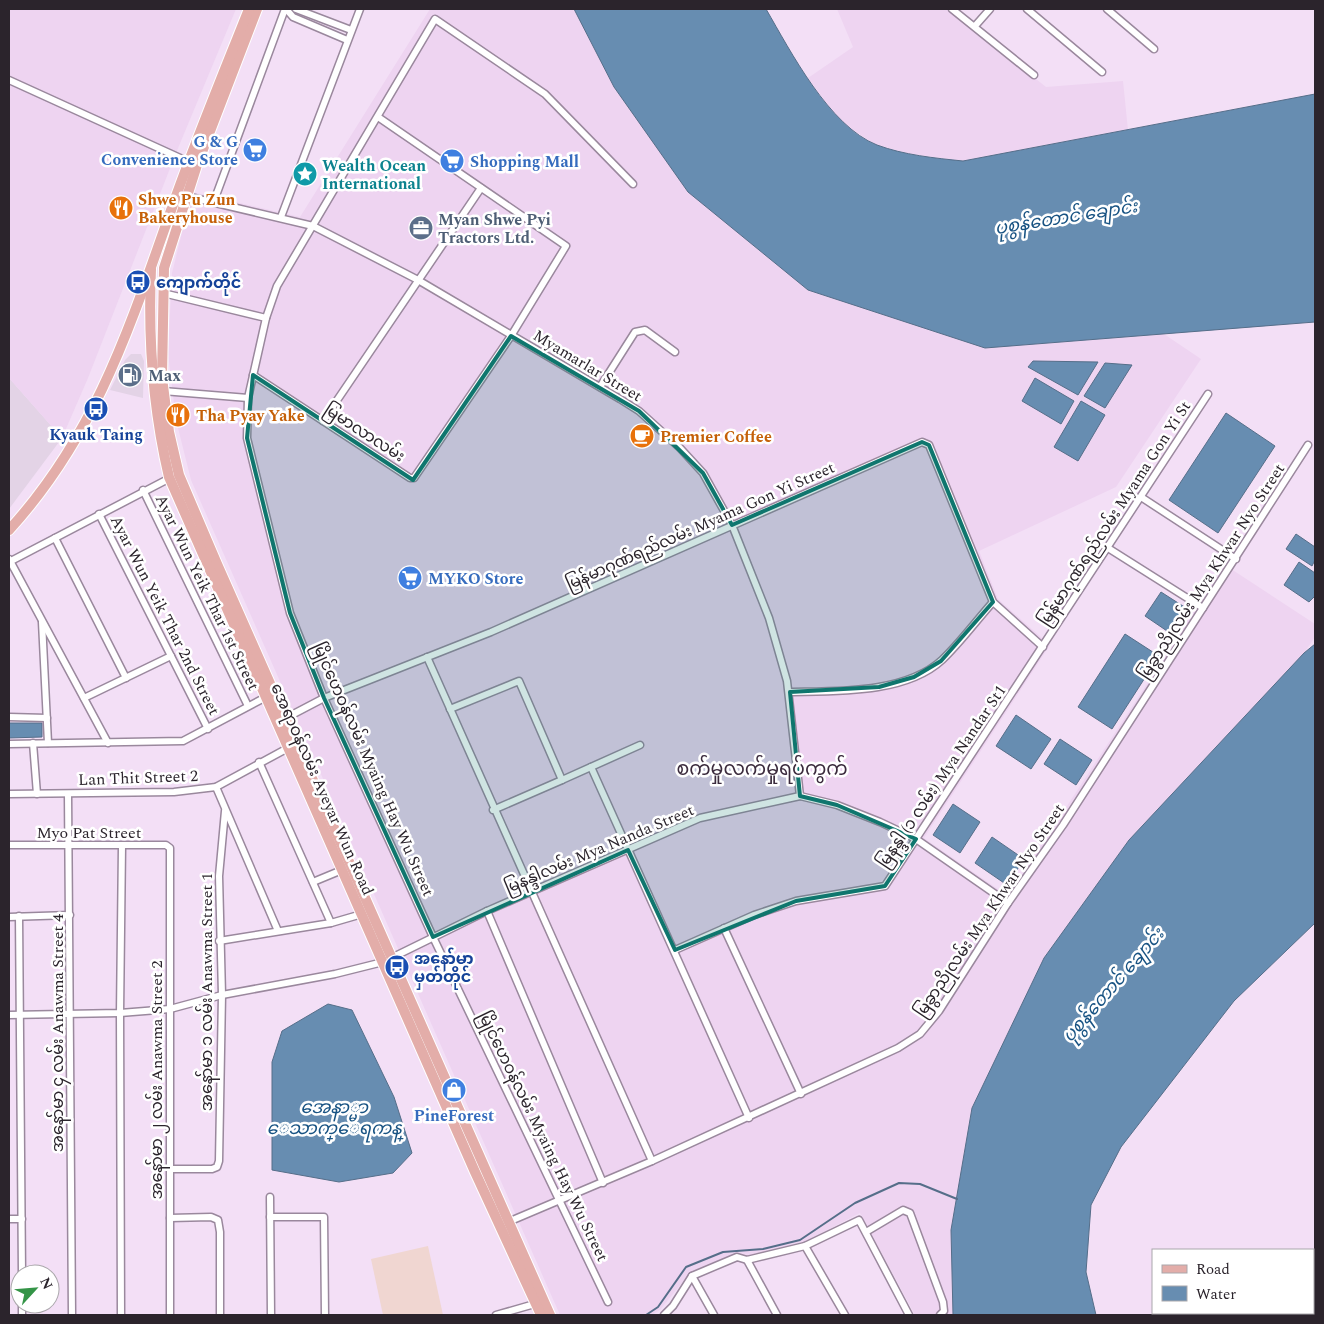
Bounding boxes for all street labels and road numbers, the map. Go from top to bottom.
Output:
street label: Myamarlar Street [528,324,647,408]
street label: မြန်မာဂုဏ်ရည်လမ်း Myama Gon Yi St [1033,396,1199,632]
street label: မြမာလာလမ်း [319,398,410,469]
street label: မြန်မာဂုဏ်ရည်လမ်း Myama Gon Yi Street [562,455,840,598]
street label: မြခွာညိုလမ်း Mya Khwar Nyo Street [1133,458,1292,685]
street label: Ayar Wun Yeik Thar 1st Street [149,490,265,695]
street label: Ayar Wun Yeik Thar 2nd Street [104,511,226,720]
street label: မြိုင်ဟေဝန်လမ်း Myaing Hay Wu Street [305,638,440,901]
street label: အေရာဝန်လမ်း Ayeyar Wun Road [263,679,380,900]
street label: မြနန္ဒါ (၁ လမ်း) Mya Nandar St1 [871,680,1013,874]
street label: Lan Thit Street 2 [78,764,198,792]
street label: မြနန္ဒါလမ်း Mya Nanda Street [501,798,699,901]
street label: မြခွာညိုလမ်း Mya Khwar Nyo Street [909,799,1072,1023]
street label: Myo Pat Street [36,821,142,845]
street label: အနော်မာ ၁ လမ်း Anawma Street 1 [195,873,220,1111]
street label: အနော်မာ ၄ လမ်း Anawma Street 4 [46,914,71,1152]
street label: အနော်မာ ၂ လမ်း Anawma Street 2 [145,960,170,1200]
street label: မြိုင်ဟေဝန်လမ်း Myaing Hay Wu Street [471,1007,615,1266]

